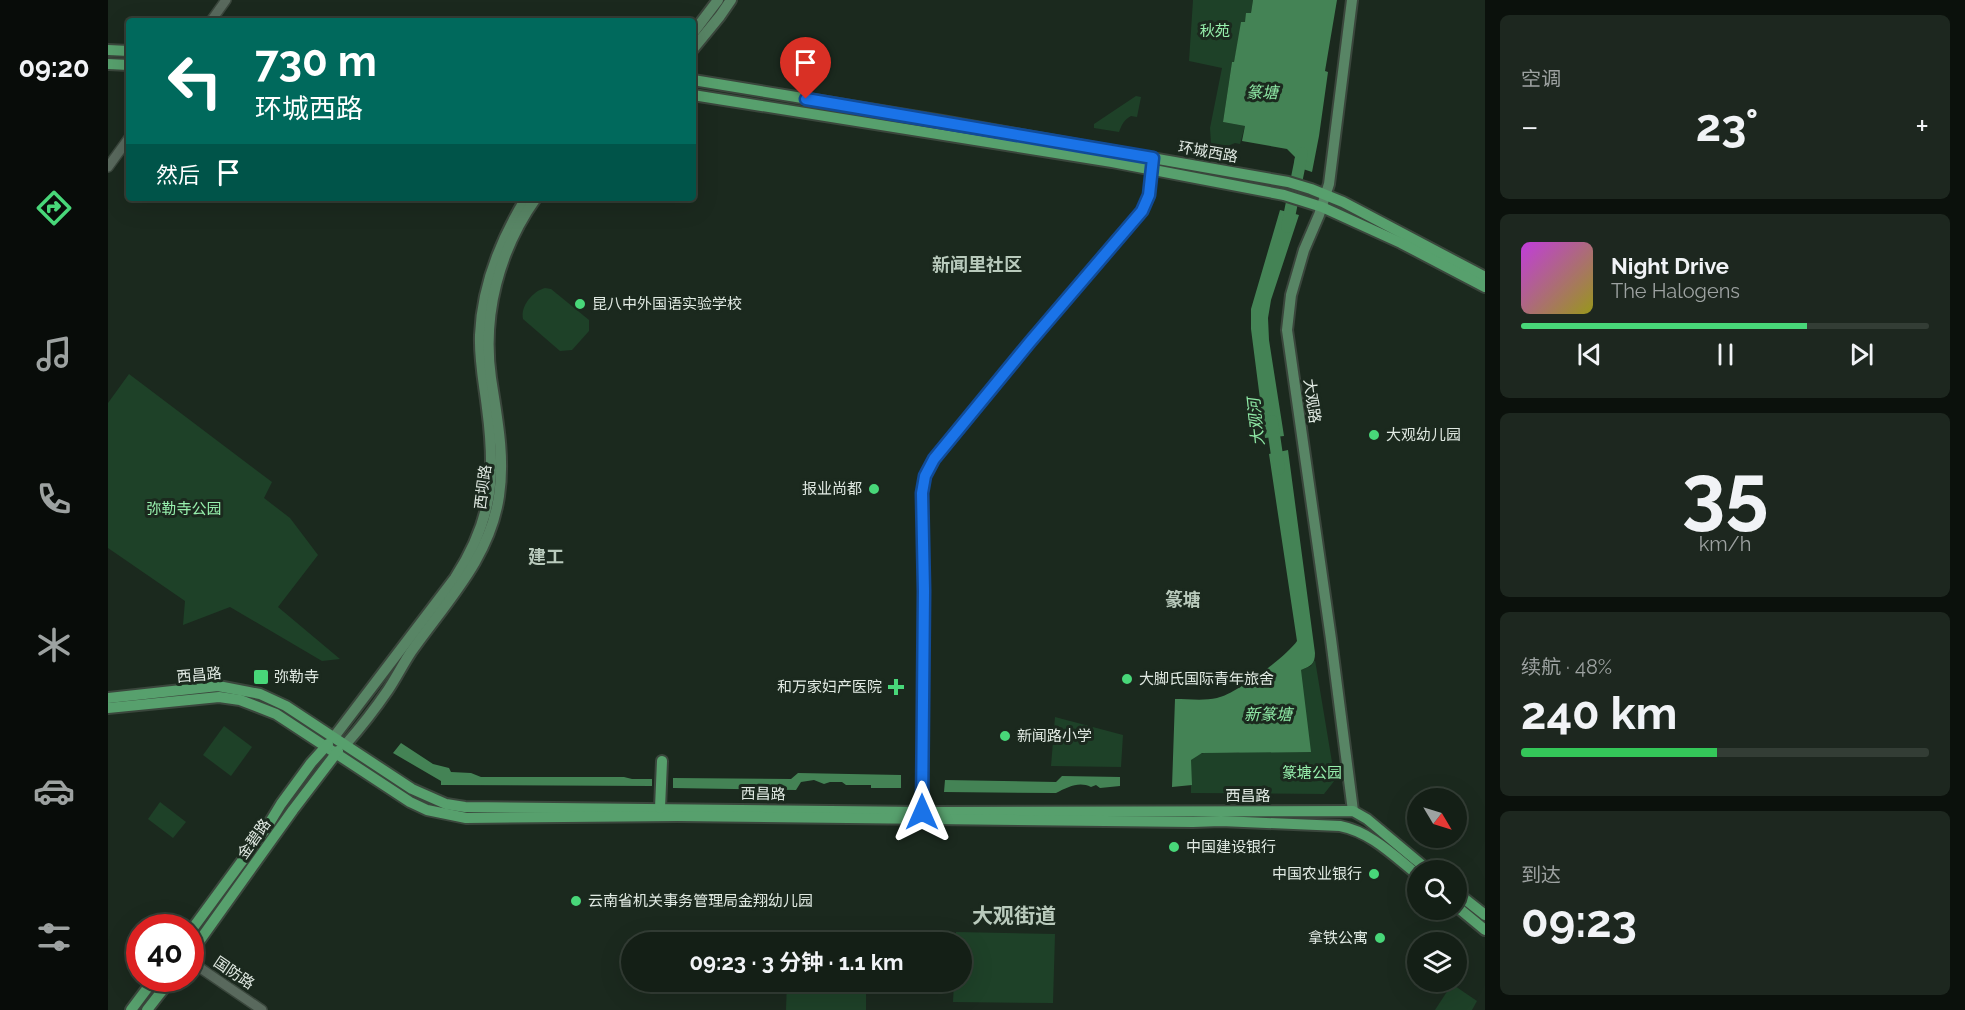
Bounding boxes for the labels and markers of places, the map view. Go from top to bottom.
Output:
pin [780,37,831,99]
place label: 昆八中外国语实验学校 [592,295,742,313]
marker: 昆八中外国语实验学校 [573,297,587,311]
place label: 大观幼儿园 [1386,426,1461,444]
marker: 大观幼儿园 [1367,428,1381,442]
place label: 报业尚都 [802,480,862,498]
marker: 报业尚都 [867,482,881,496]
marker: 弥勒寺 [252,668,270,686]
place label: 弥勒寺 [274,668,319,686]
place label: 大脚氏国际青年旅舍 [1139,670,1274,688]
marker: 大脚氏国际青年旅舍 [1120,672,1134,686]
place label: 和万家妇产医院 [777,678,882,696]
marker: 和万家妇产医院 [887,678,905,696]
place label: 新闻路小学 [1017,727,1092,745]
marker: 新闻路小学 [998,729,1012,743]
place label: 中国建设银行 [1186,838,1276,856]
marker: 中国建设银行 [1167,840,1181,854]
place label: 中国农业银行 [1272,865,1362,883]
marker: 中国农业银行 [1367,867,1381,881]
place label: 云南省机关事务管理局金翔幼儿园 [588,892,813,910]
marker: 云南省机关事务管理局金翔幼儿园 [569,894,583,908]
place label: 拿铁公寓 [1308,929,1368,947]
marker: 拿铁公寓 [1373,931,1387,945]

